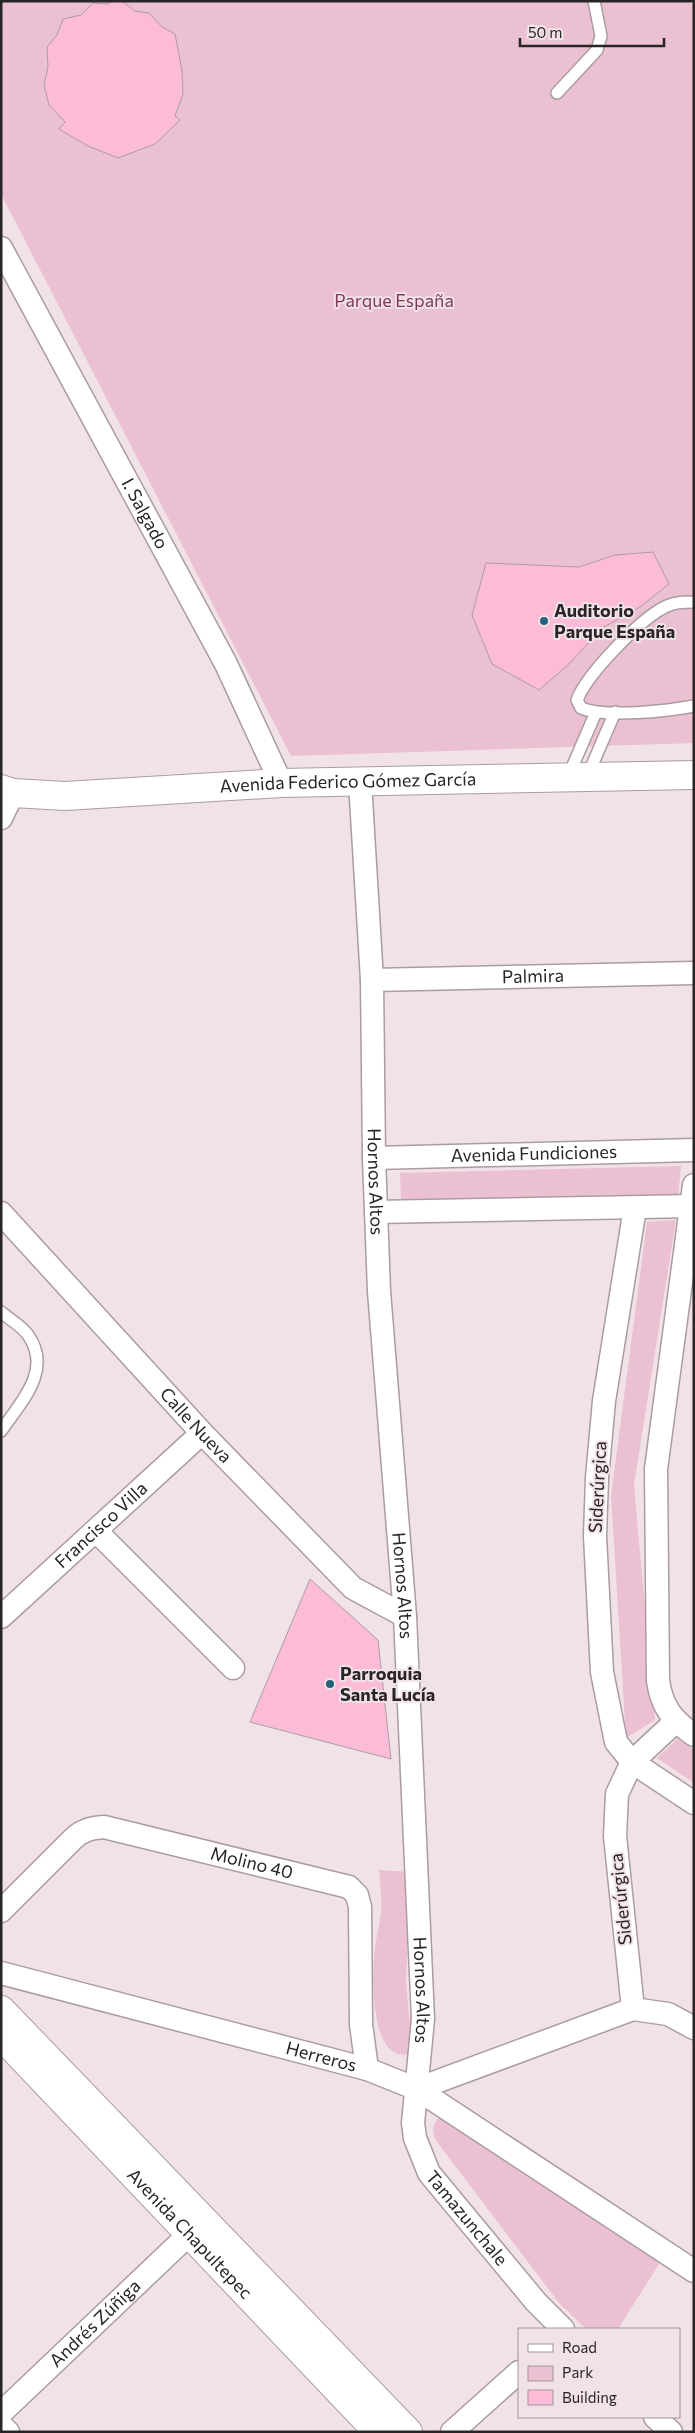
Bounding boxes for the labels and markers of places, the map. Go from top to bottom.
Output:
place label: Auditorio Parque España [554,599,675,642]
marker: Auditorio Parque España [538,615,550,627]
place label: Parroquia Santa Lucía [340,1662,435,1705]
marker: Parroquia Santa Lucía [324,1678,336,1690]

